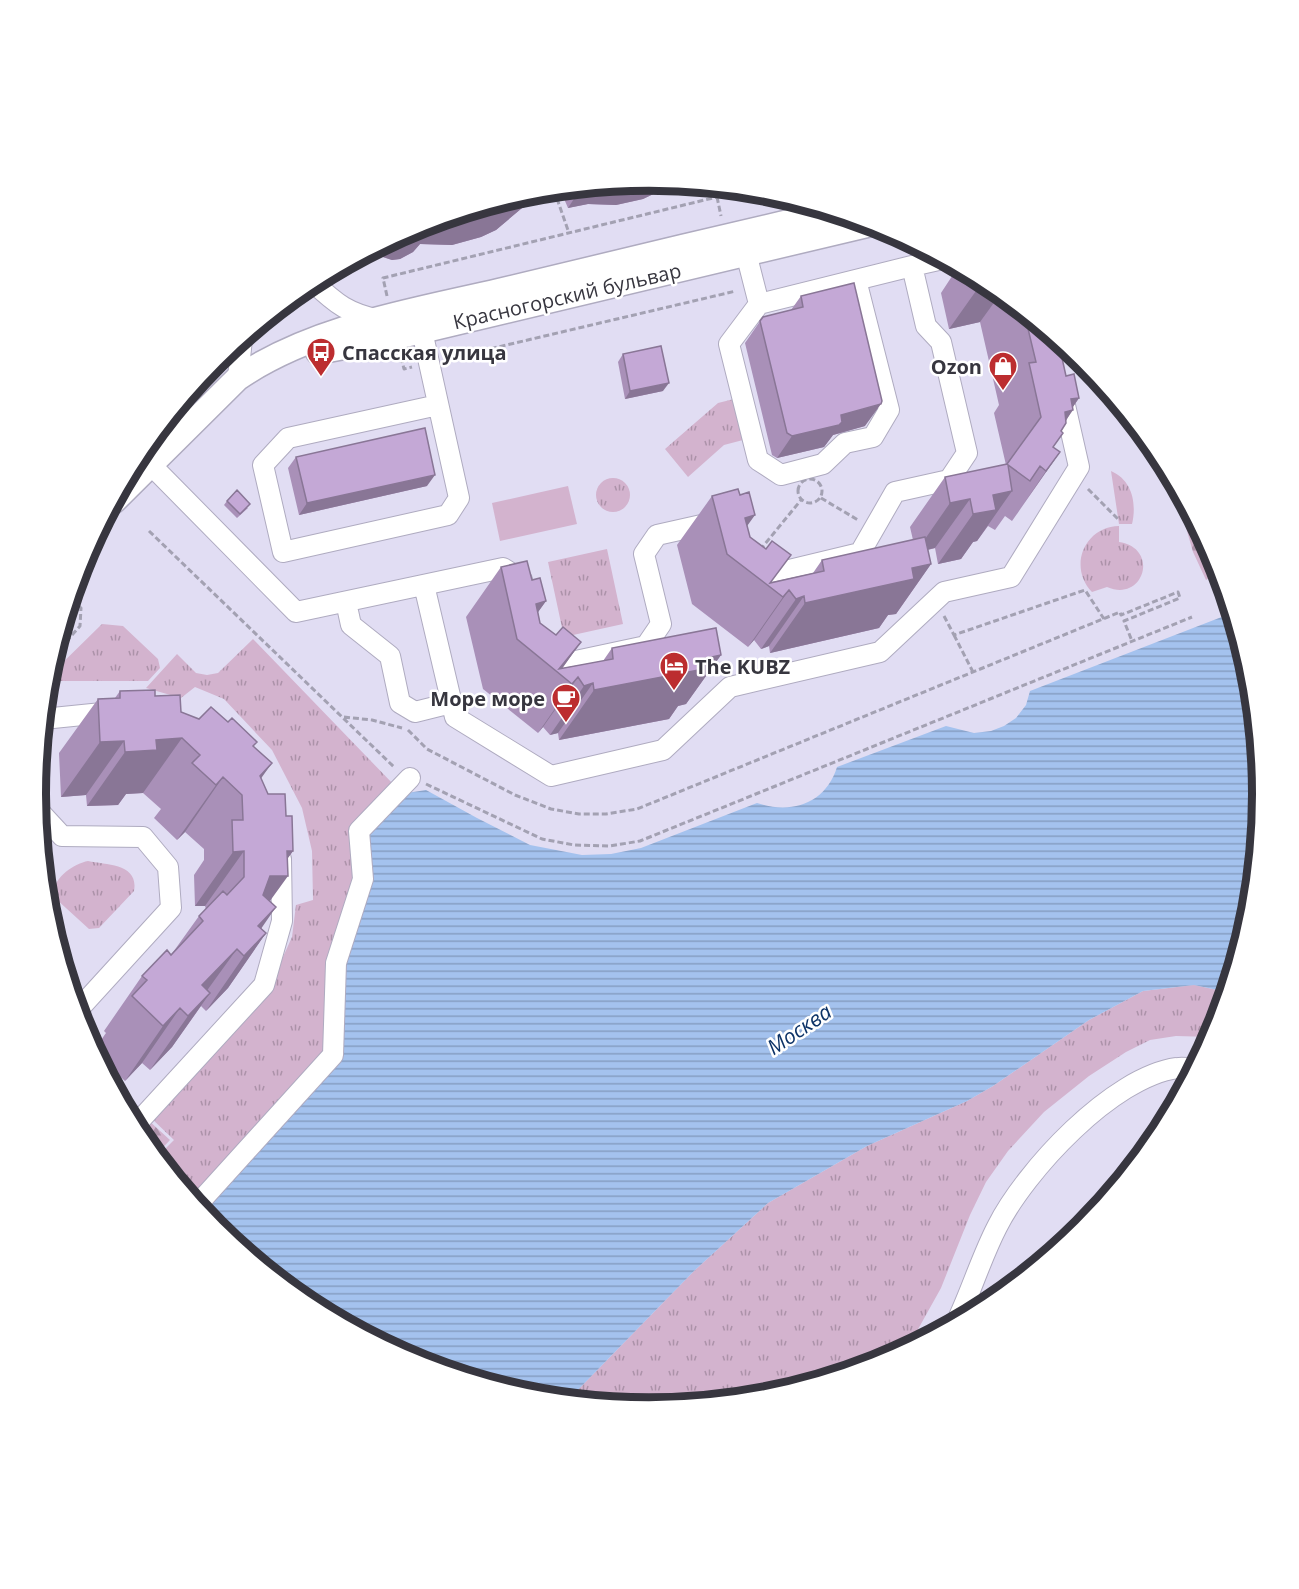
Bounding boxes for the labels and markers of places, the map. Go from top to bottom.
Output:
bus stop icon: Спасская улица [305,336,337,378]
place label: Спасская улица [342,339,506,366]
shop icon: Ozon [987,350,1019,392]
place label: Ozon [931,353,982,380]
hotel icon: The KUBZ [658,650,690,692]
place label: The KUBZ [695,653,791,680]
cafe icon: Море море [550,682,582,724]
place label: Море море [430,685,545,712]

